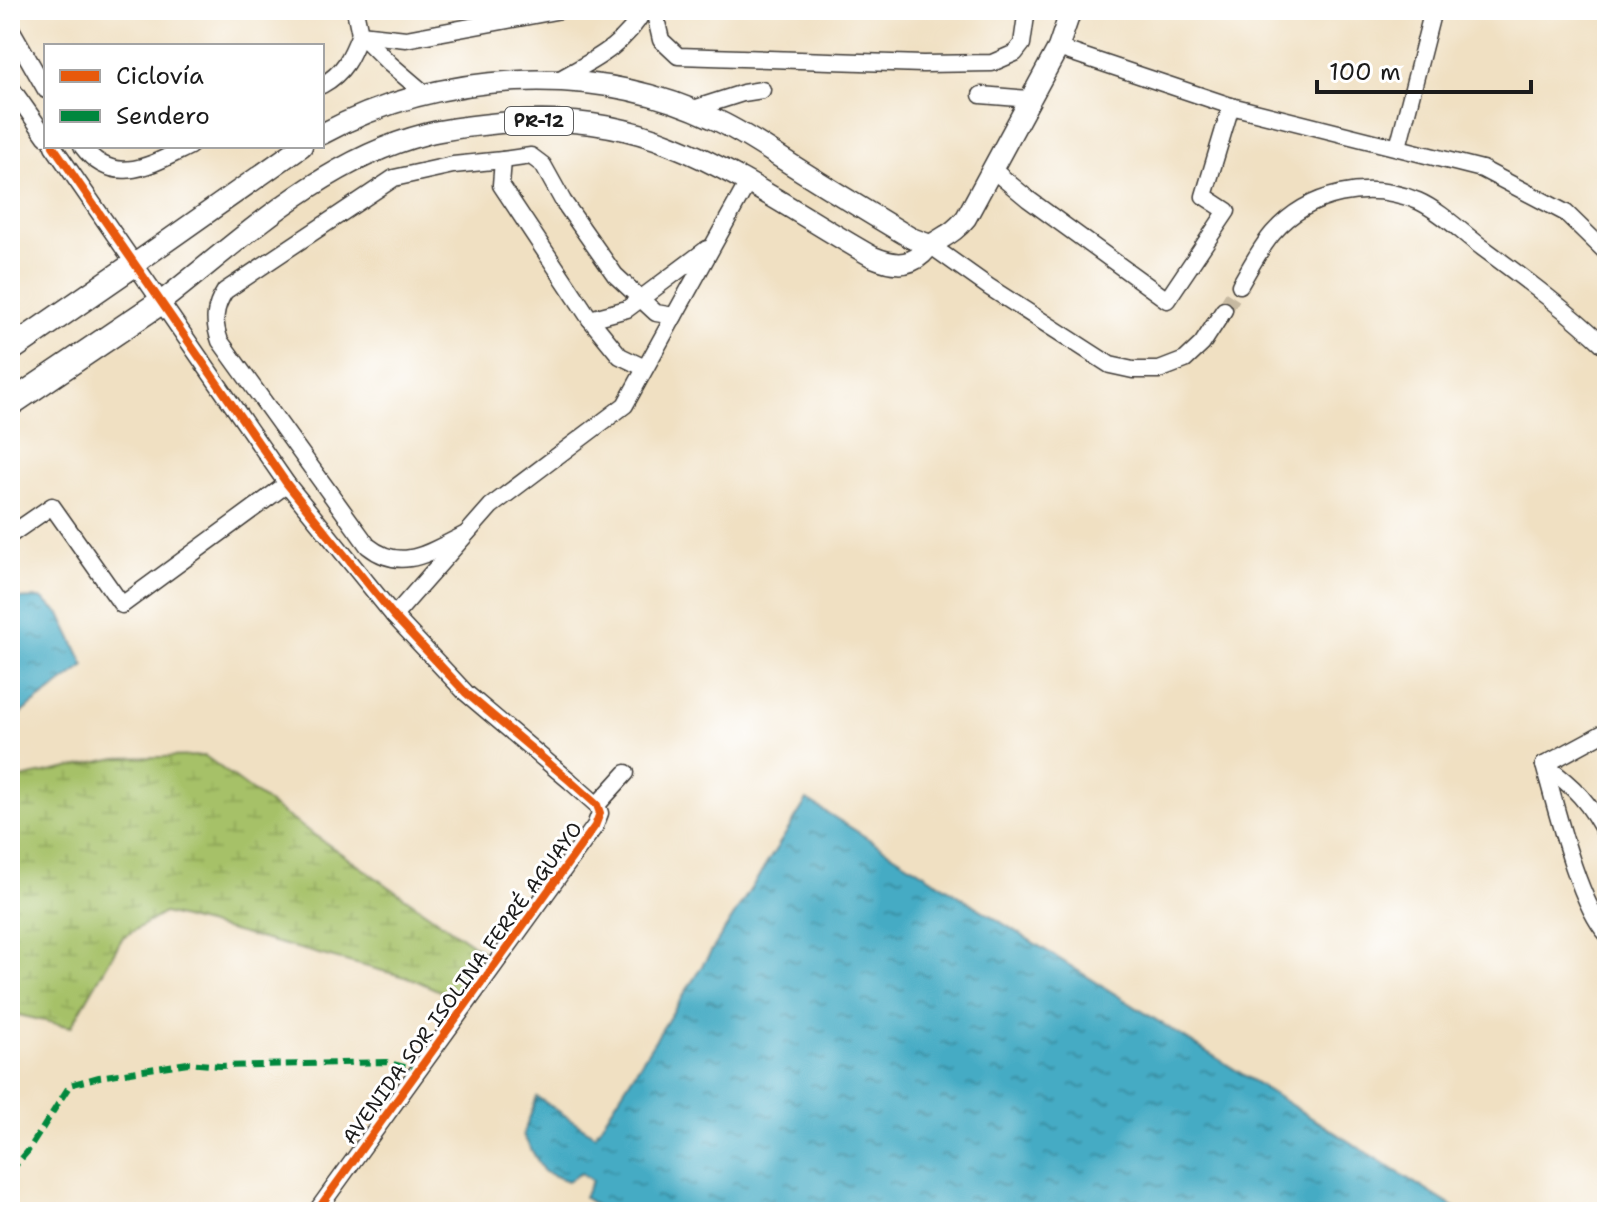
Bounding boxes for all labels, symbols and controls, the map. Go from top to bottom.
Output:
legend [44,44,324,148]
scale bar [1317,44,1531,94]
text: 100 m [1329,56,1401,88]
text: Ciclovía [116,60,204,92]
text: Sendero [116,100,210,132]
road number: PR-12 [505,107,573,135]
street label: AVENIDA SOR ISOLINA FERRÉ AGUAYO [336,817,588,1149]

